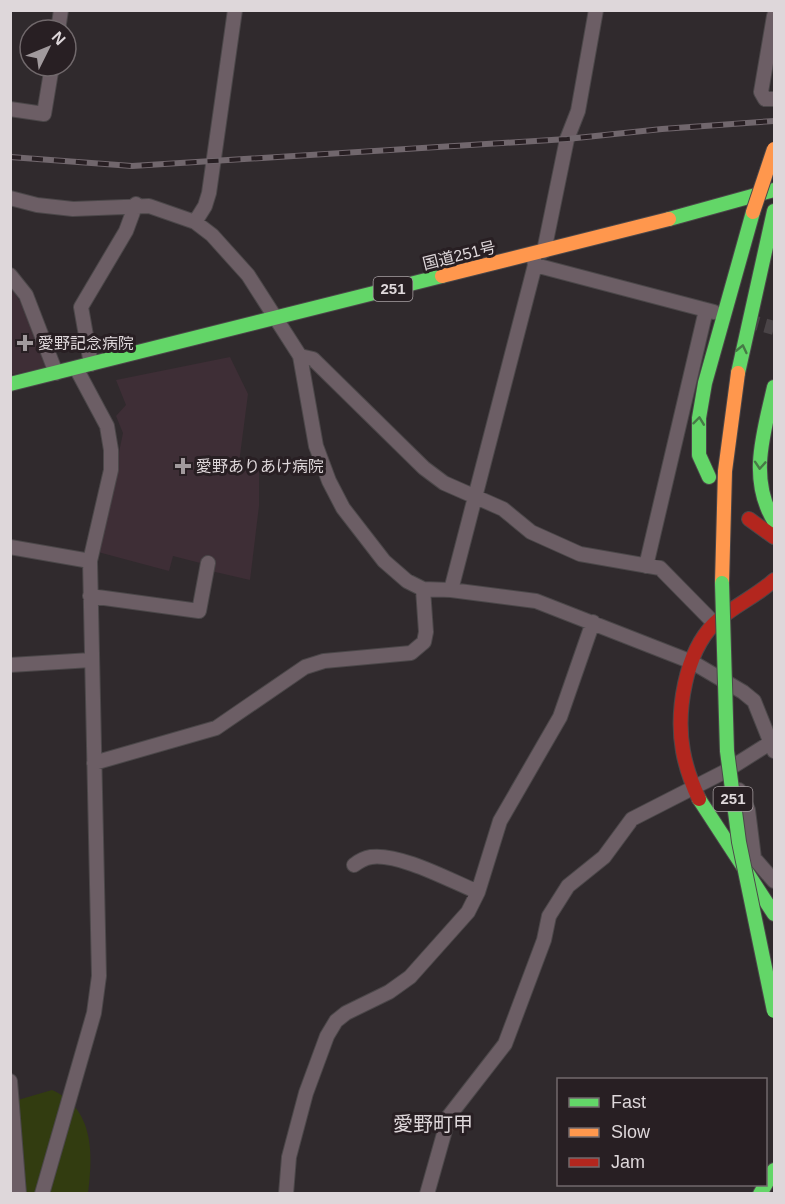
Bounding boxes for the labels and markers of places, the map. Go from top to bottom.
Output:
marker: 愛野記念病院 [16,334,34,352]
place label: 愛野記念病院 [38,335,134,352]
marker: 愛野ありあけ病院 [174,457,192,475]
place label: 愛野ありあけ病院 [196,458,324,475]

